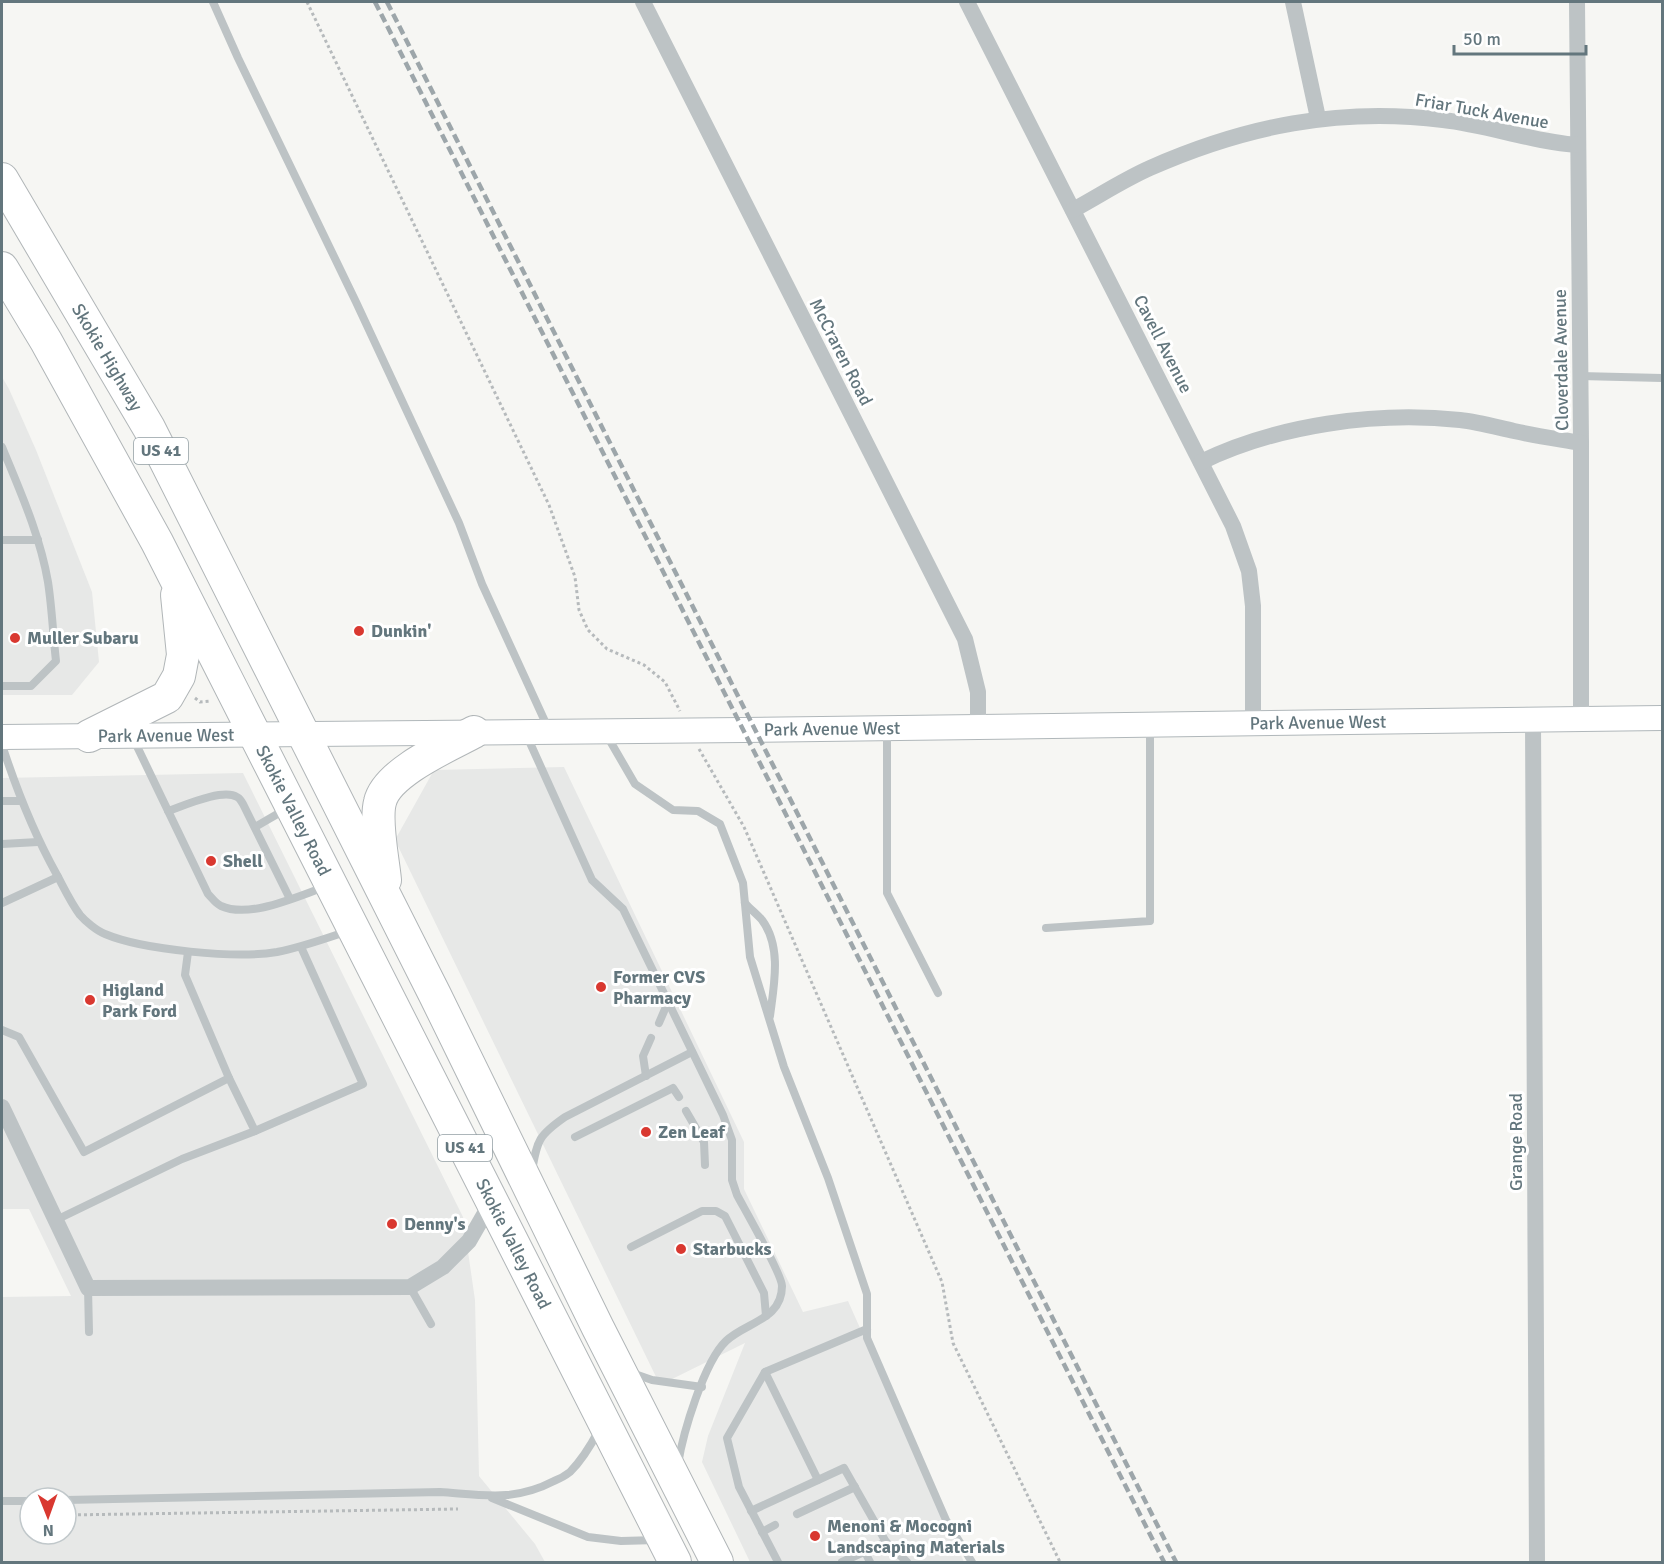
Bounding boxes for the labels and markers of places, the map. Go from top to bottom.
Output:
place label: Dunkin' [371,620,431,642]
marker: Dunkin' [352,624,366,638]
place label: Muller Subaru [27,627,139,649]
marker: Muller Subaru [8,631,22,645]
place label: Shell [223,850,263,872]
marker: Shell [204,854,218,868]
place label: Former CVS Pharmacy [613,966,705,1009]
place label: Higland Park Ford [102,979,177,1022]
marker: Former CVS Pharmacy [594,980,608,994]
marker: Higland Park Ford [83,993,97,1007]
place label: Zen Leaf [658,1121,726,1143]
marker: Zen Leaf [639,1125,653,1139]
place label: Denny's [404,1213,466,1235]
marker: Denny's [385,1217,399,1231]
place label: Starbucks [693,1238,772,1260]
marker: Starbucks [674,1242,688,1256]
place label: Menoni & Mocogni Landscaping Materials [827,1515,1005,1558]
marker: Menoni & Mocogni Landscaping Materials [808,1529,822,1543]

